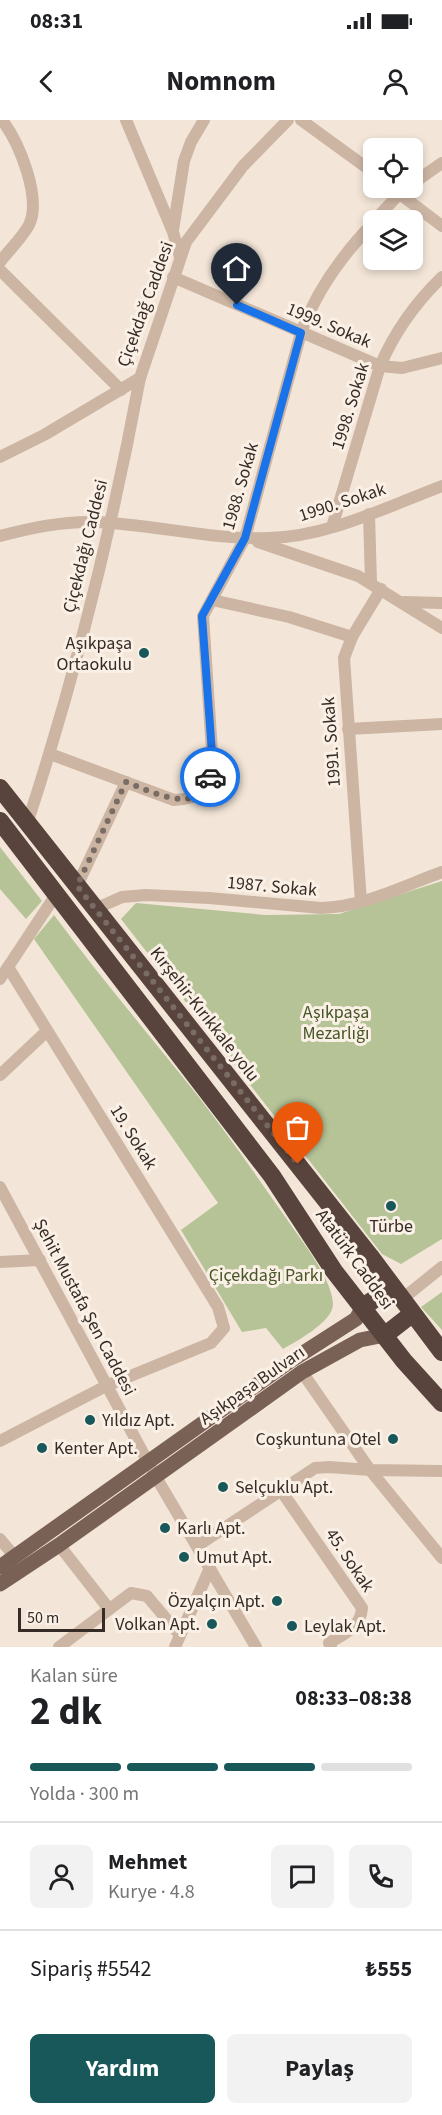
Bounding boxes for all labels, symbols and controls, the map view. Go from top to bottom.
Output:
text: 08:31 [30,5,83,37]
text: Nomnom [166,62,276,101]
icon: back [30,65,63,98]
icon: person [379,65,412,98]
map controls [363,138,423,270]
button: locate [363,138,423,198]
button: layers [363,210,423,270]
street label: Çiçekdağ Caddesi [111,238,180,370]
pin [211,243,262,305]
icon: home [220,252,253,285]
street label: 1999. Sokak [283,296,375,355]
street label: 1998. Sokak [325,359,376,453]
street label: 1988. Sokak [216,439,265,533]
street label: Çiçekdağı Caddesi [57,477,114,615]
street label: 1990. Sokak [296,477,389,528]
place label: Aşıkpaşa Ortaokulu [56,631,132,677]
marker: Aşıkpaşa Ortaokulu [137,646,151,660]
street label: 1991. Sokak [316,696,347,788]
courier [180,747,240,807]
icon: car [194,761,227,794]
street label: 1987. Sokak [226,870,318,903]
street label: Kırşehir-Kırıkkale yolu [144,942,265,1087]
park label: Aşıkpaşa Mezarlığı [302,1000,370,1046]
street label: 19. Sokak [104,1100,163,1175]
pin [272,1102,323,1164]
icon: bag [281,1111,314,1144]
marker: Türbe [384,1199,398,1213]
street label: Atatürk Caddesi [310,1204,400,1315]
street label: Şehit Mustafa Şen Caddesi [27,1214,142,1400]
place label: Türbe [369,1214,413,1239]
park label: Çiçekdağı Parkı [209,1263,323,1288]
street label: Aşıkpaşa Bulvarı [195,1340,310,1431]
place label: Yıldız Apt. [101,1408,175,1433]
marker: Yıldız Apt. [83,1413,97,1427]
place label: Coşkuntuna Otel [255,1427,381,1452]
marker: Coşkuntuna Otel [386,1432,400,1446]
place label: Kenter Apt. [54,1436,138,1461]
marker: Kenter Apt. [35,1441,49,1455]
place label: Selçuklu Apt. [235,1475,333,1500]
marker: Selçuklu Apt. [216,1480,230,1494]
place label: Karlı Apt. [177,1516,246,1541]
marker: Karlı Apt. [158,1521,172,1535]
street label: 45. Sokak [319,1523,380,1597]
place label: Umut Apt. [196,1545,272,1570]
marker: Umut Apt. [177,1550,191,1564]
place label: Özyalçın Apt. [168,1589,265,1614]
marker: Özyalçın Apt. [270,1594,284,1608]
scale bar [18,1605,105,1632]
text: 50 m [27,1607,59,1629]
place label: Volkan Apt. [115,1612,200,1637]
place label: Leylak Apt. [304,1614,386,1639]
marker: Volkan Apt. [205,1617,219,1631]
marker: Leylak Apt. [285,1619,299,1633]
text: Kalan süre [30,1662,118,1690]
text: 08:33–08:38 [295,1682,412,1714]
text: 2 dk [30,1684,102,1740]
text: Yolda · 300 m [30,1780,139,1808]
button: person [30,1845,93,1908]
button: chat [271,1845,334,1908]
button: phone [349,1845,412,1908]
text: Mehmet [108,1846,187,1878]
text: Kurye · 4.8 [108,1878,195,1906]
text: Sipariş #5542 [30,1953,152,1985]
text: ₺555 [366,1953,412,1985]
button: Yardım [30,2034,215,2103]
button: Paylaş [227,2034,412,2103]

